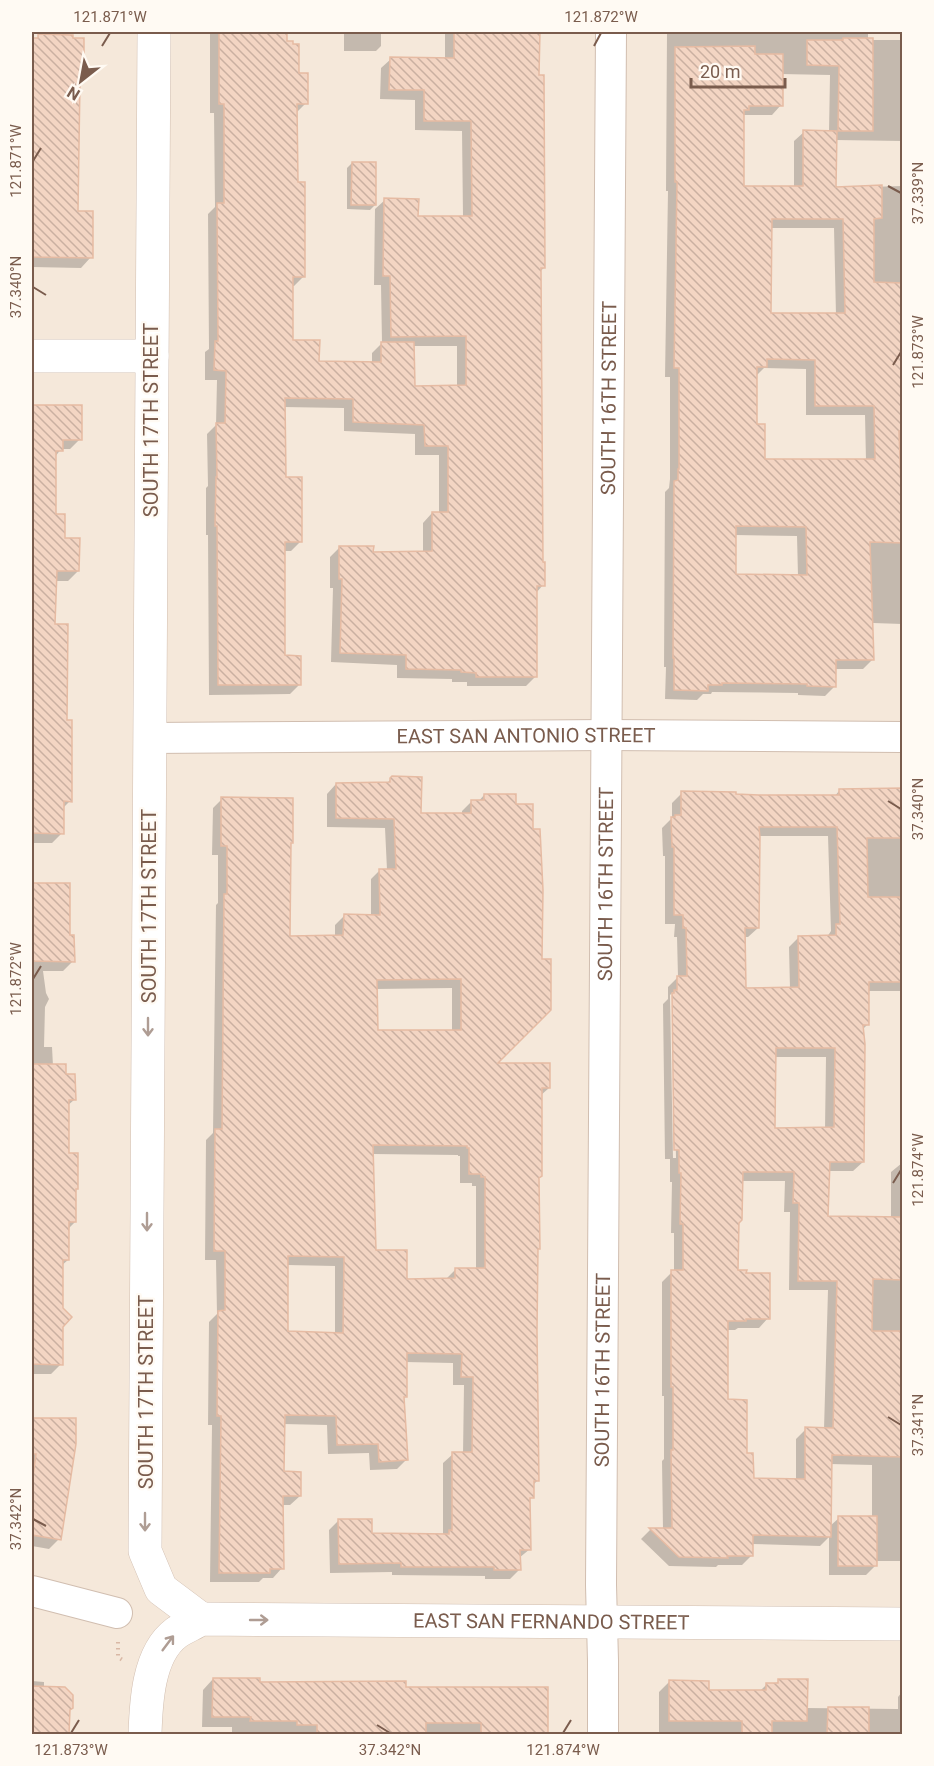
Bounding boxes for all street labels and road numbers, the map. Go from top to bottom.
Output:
street label: SOUTH 16TH STREET [596,301,621,495]
street label: SOUTH 17TH STREET [139,323,163,517]
street label: EAST SAN ANTONIO STREET [396,723,656,748]
street label: SOUTH 16TH STREET [593,787,618,981]
street label: SOUTH 17TH STREET [137,809,161,1003]
street label: SOUTH 16TH STREET [590,1273,615,1467]
street label: SOUTH 17TH STREET [134,1295,158,1489]
street label: EAST SAN FERNANDO STREET [413,1609,690,1634]

